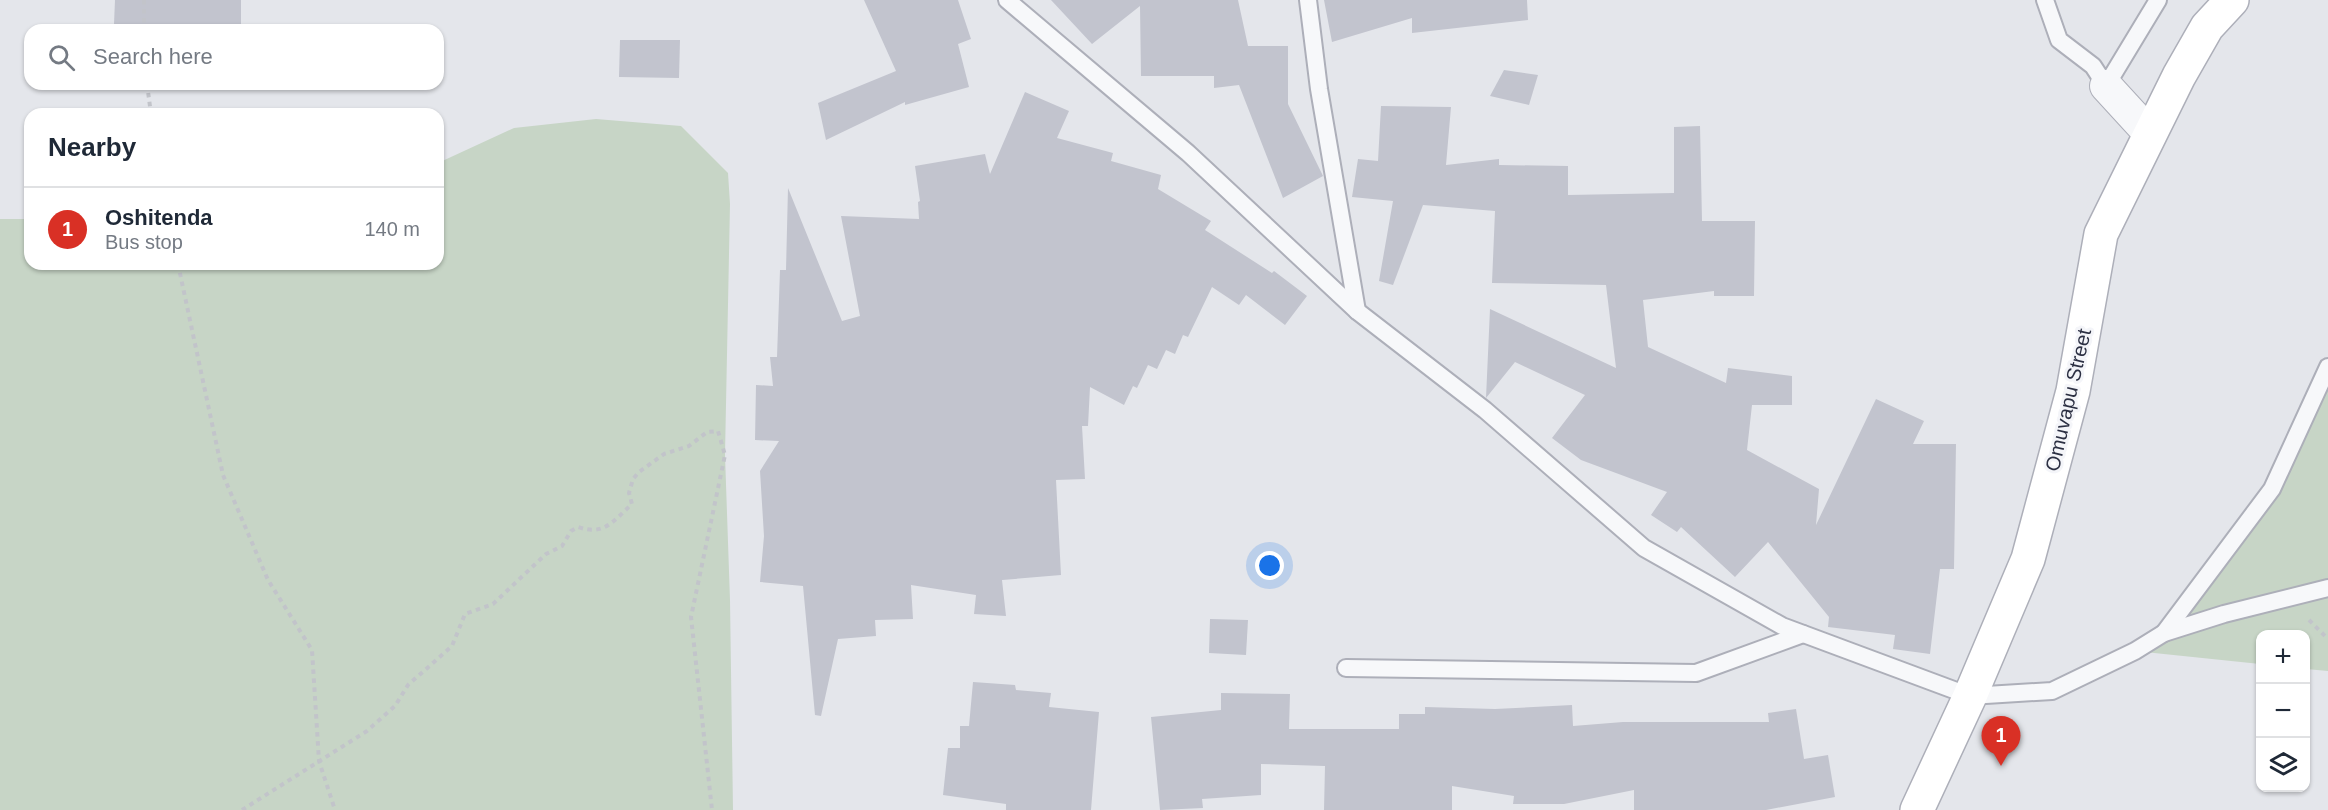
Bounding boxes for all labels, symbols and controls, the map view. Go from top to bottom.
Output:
search box [24,24,444,90]
icon: search [45,41,78,74]
text: Search here [93,44,213,69]
text: Nearby [48,132,136,162]
text: Oshitenda [105,205,213,230]
text: 1 [62,218,73,240]
text: 140 m [364,218,420,240]
text: Bus stop [105,231,183,253]
street label: Omuvapu Street [2041,326,2095,473]
your location [1255,551,1284,580]
map controls [2256,630,2310,792]
button: + [2256,630,2310,684]
button: − [2256,684,2310,738]
pin: 1 [1982,716,2020,766]
button: layers [2256,738,2310,792]

